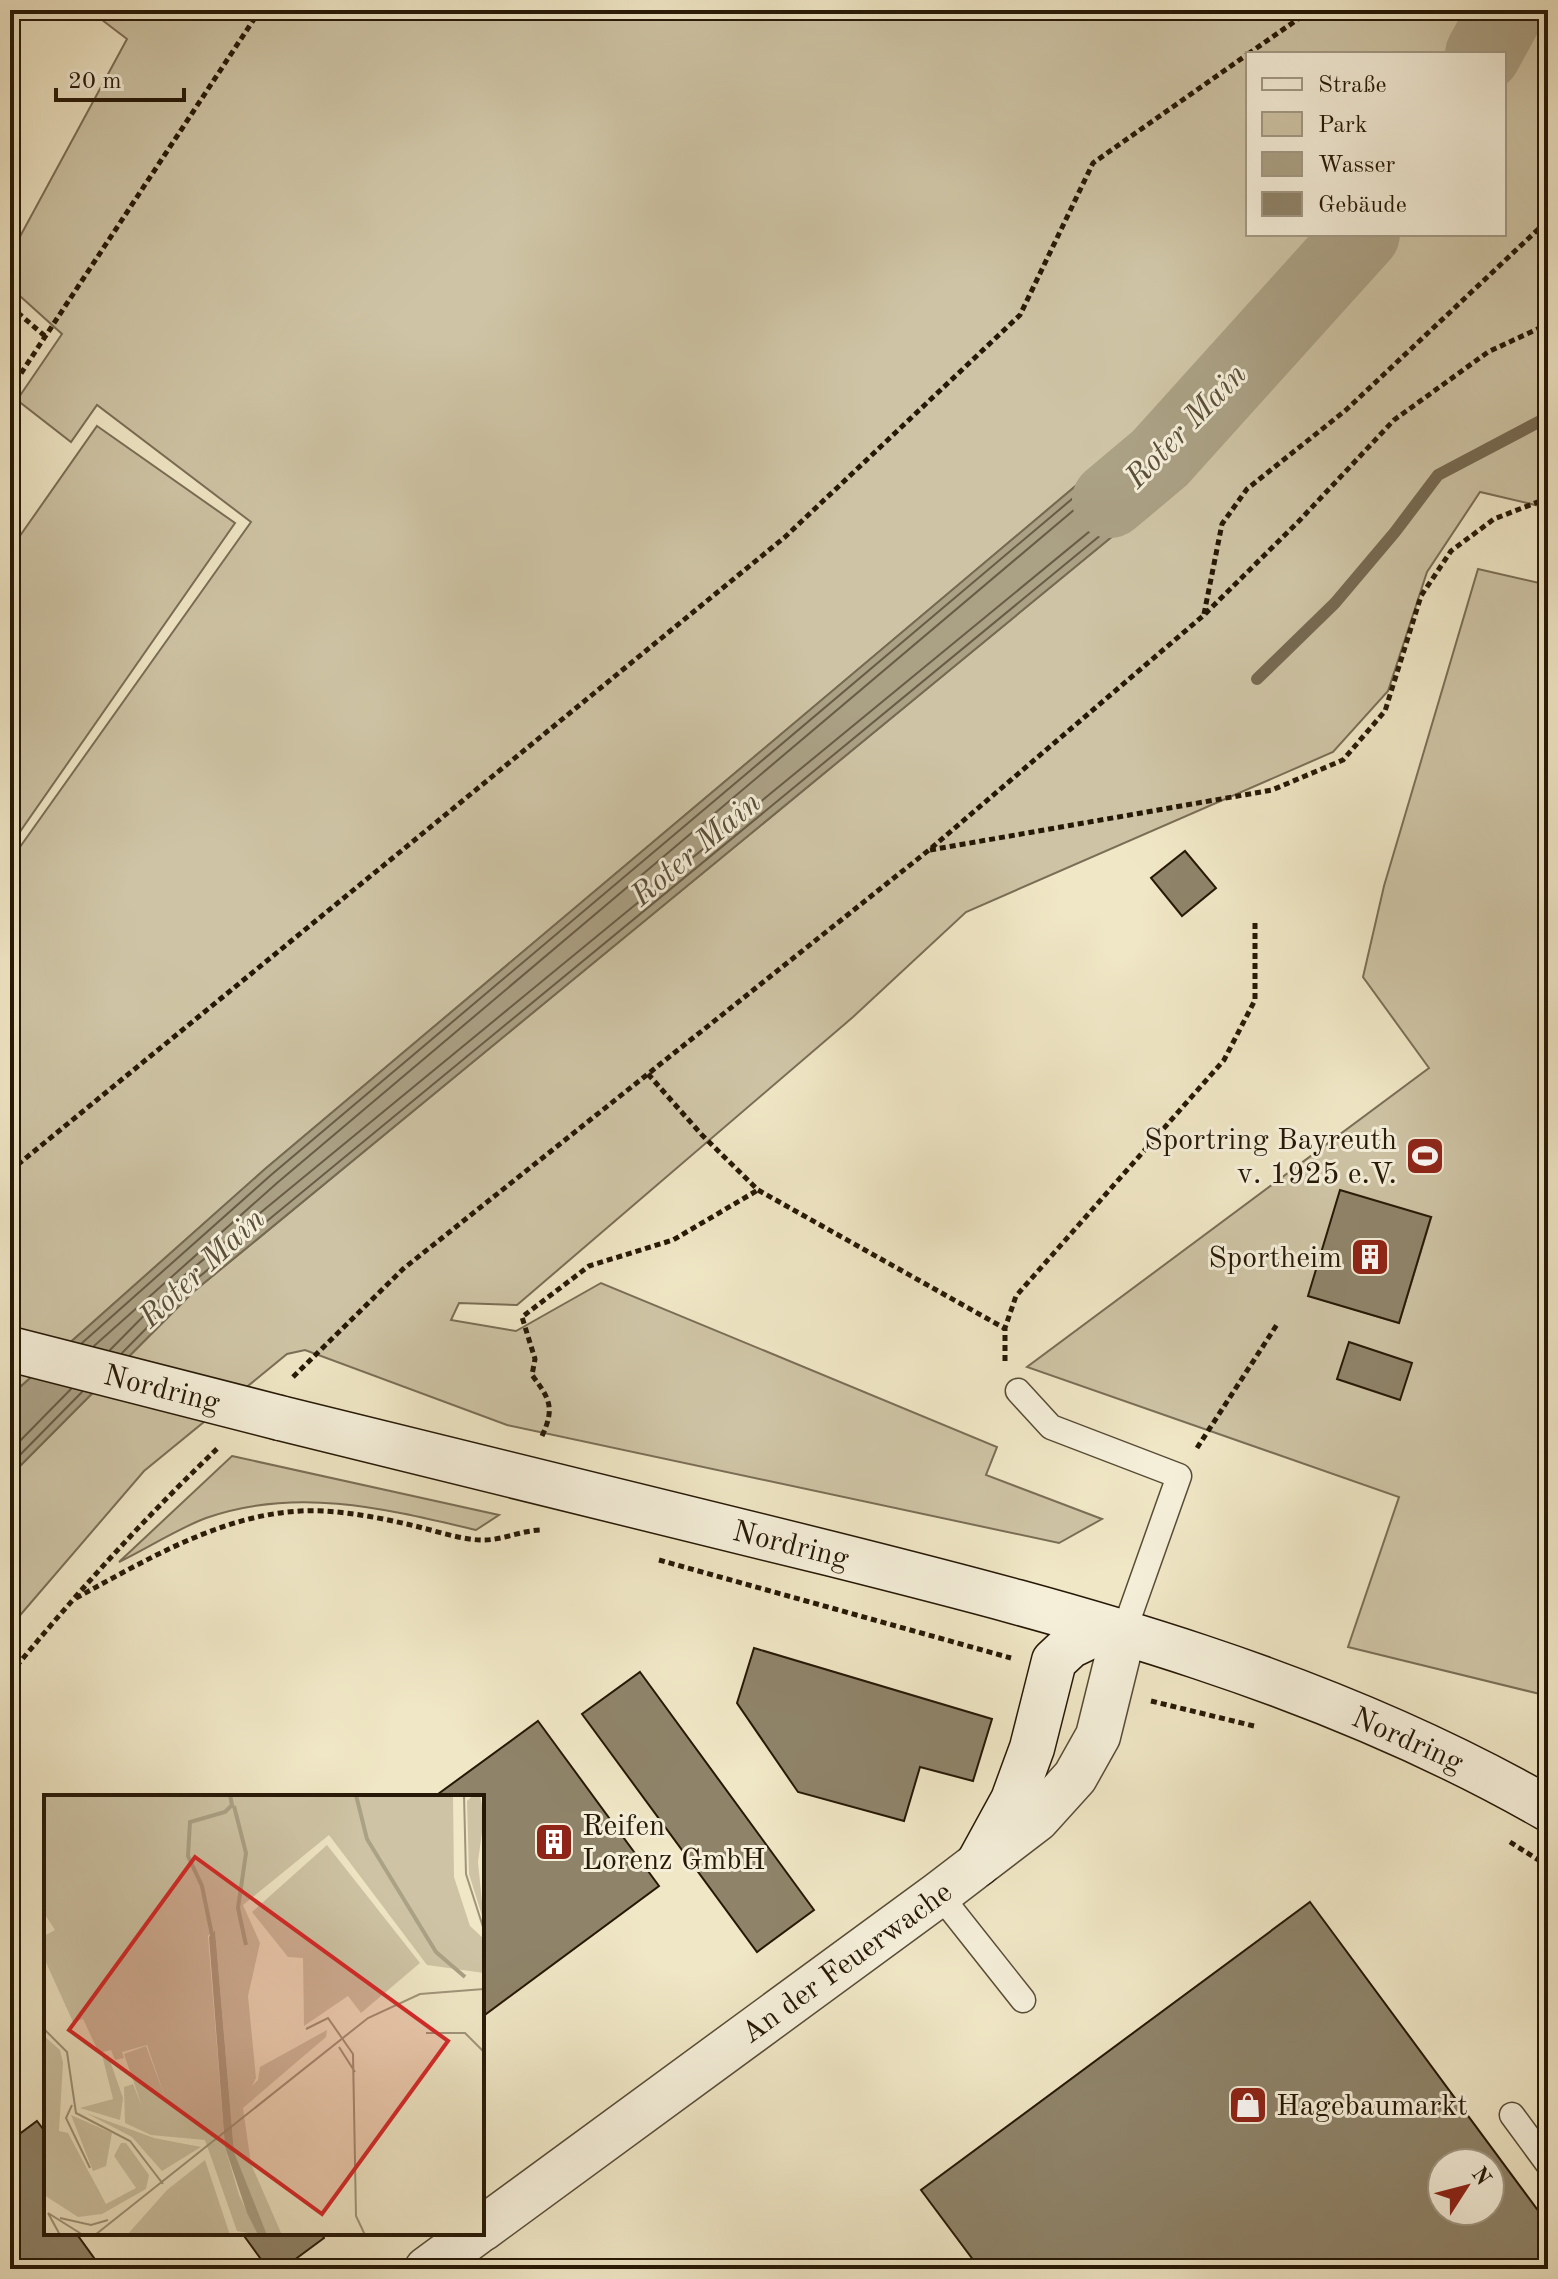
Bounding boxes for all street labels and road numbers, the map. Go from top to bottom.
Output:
street label: Nordring [100,1361,223,1419]
street label: Nordring [729,1517,852,1575]
street label: Nordring [1347,1703,1468,1779]
street label: An der Feuerwache [736,1877,958,2050]

